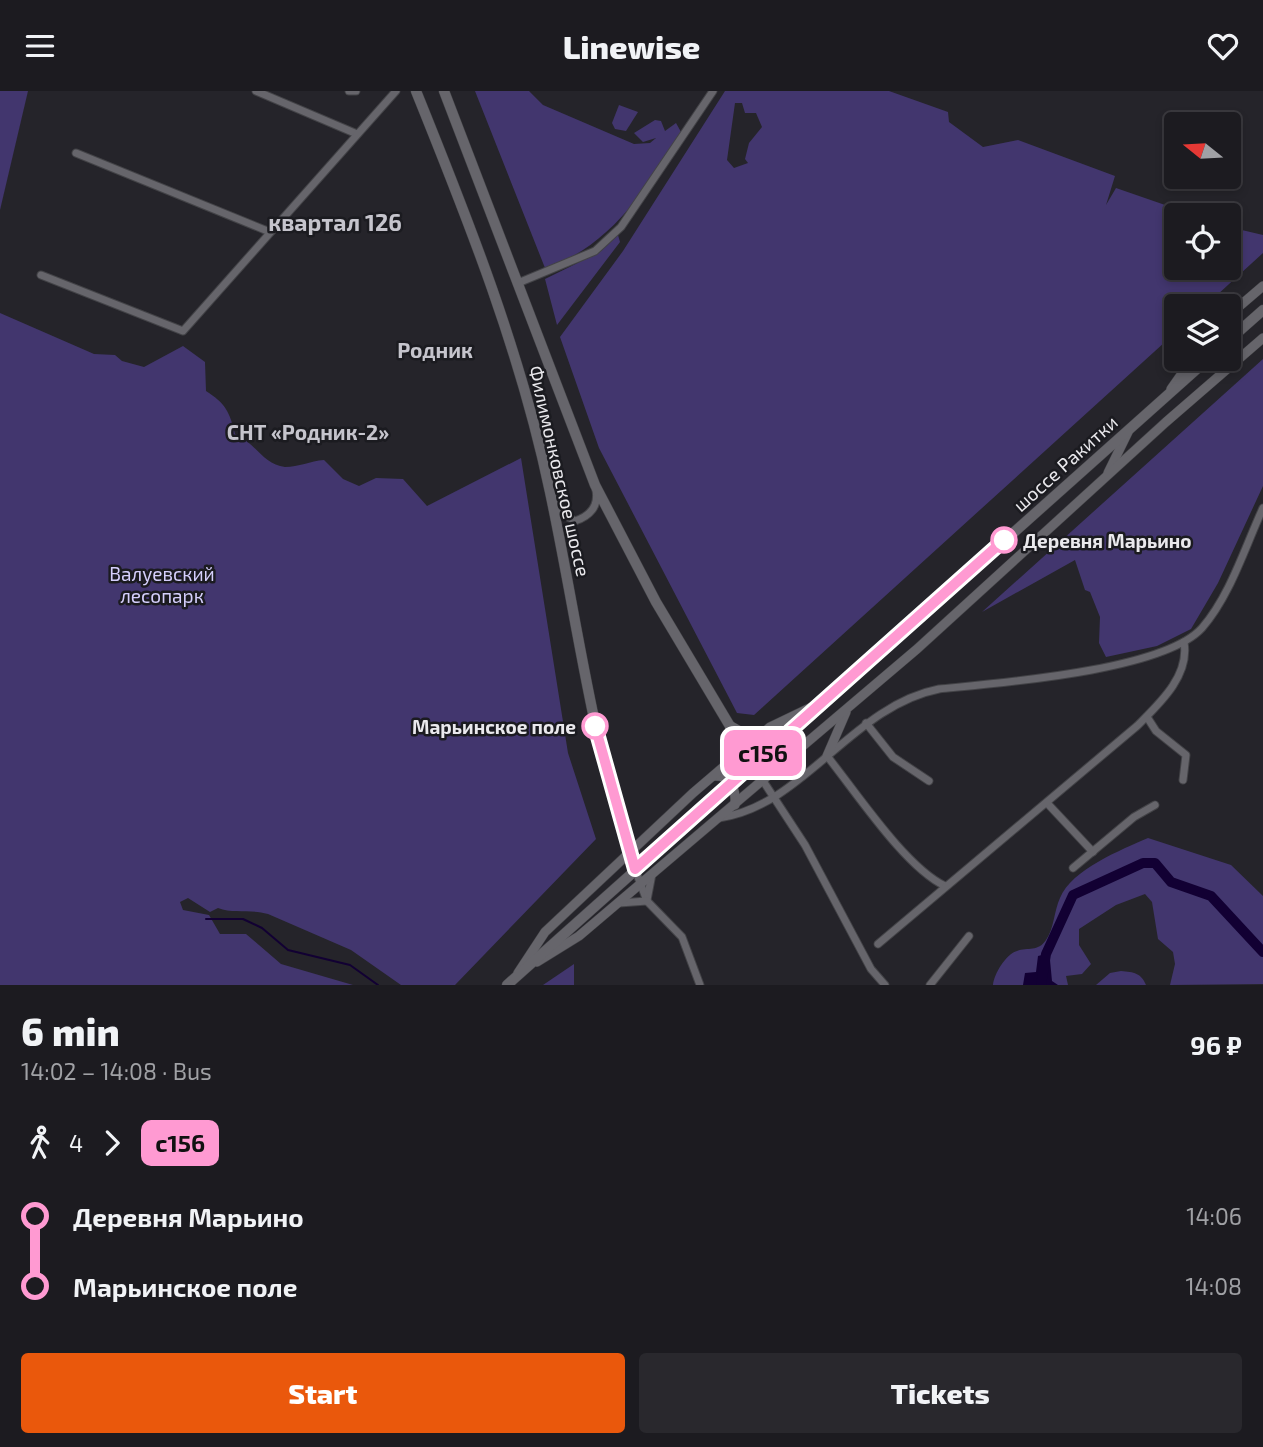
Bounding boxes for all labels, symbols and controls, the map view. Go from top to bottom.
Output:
icon: menu [21,27,59,65]
text: Linewise [563,27,700,65]
icon: heart [1204,27,1242,65]
north arrow [1164,112,1241,189]
map controls [1164,112,1241,371]
button: locate [1164,203,1241,280]
district label: квартал 126 [268,208,402,236]
button: layers [1164,294,1241,371]
district label: Родник [397,337,473,362]
street label: Филимонковское шоссе [525,363,595,579]
street label: шоссе Ракитки [1008,410,1122,516]
district label: СНТ «Родник-2» [227,419,389,444]
marker: Деревня Марьино [991,527,1017,553]
place label: Деревня Марьино [1023,529,1192,552]
park label: Валуевский лесопарк [109,562,215,607]
marker: Марьинское поле [582,713,608,739]
place label: Марьинское поле [412,715,576,738]
line badge: с156 [714,730,812,776]
text: с156 [738,738,788,767]
text: 6 min [21,1008,120,1054]
text: 96 ₽ [1190,1029,1242,1060]
text: 14:02 – 14:08 · Bus [21,1057,212,1085]
icon: walk [21,1124,59,1162]
icon: forward [93,1124,131,1162]
text: с156 [155,1128,205,1157]
text: 4 [69,1129,83,1157]
text: Деревня Марьино [73,1201,304,1232]
text: 14:06 [1186,1202,1242,1230]
text: Марьинское поле [73,1271,297,1302]
text: 14:08 [1185,1272,1242,1300]
button: Start [21,1353,625,1433]
button: Tickets [639,1353,1242,1433]

